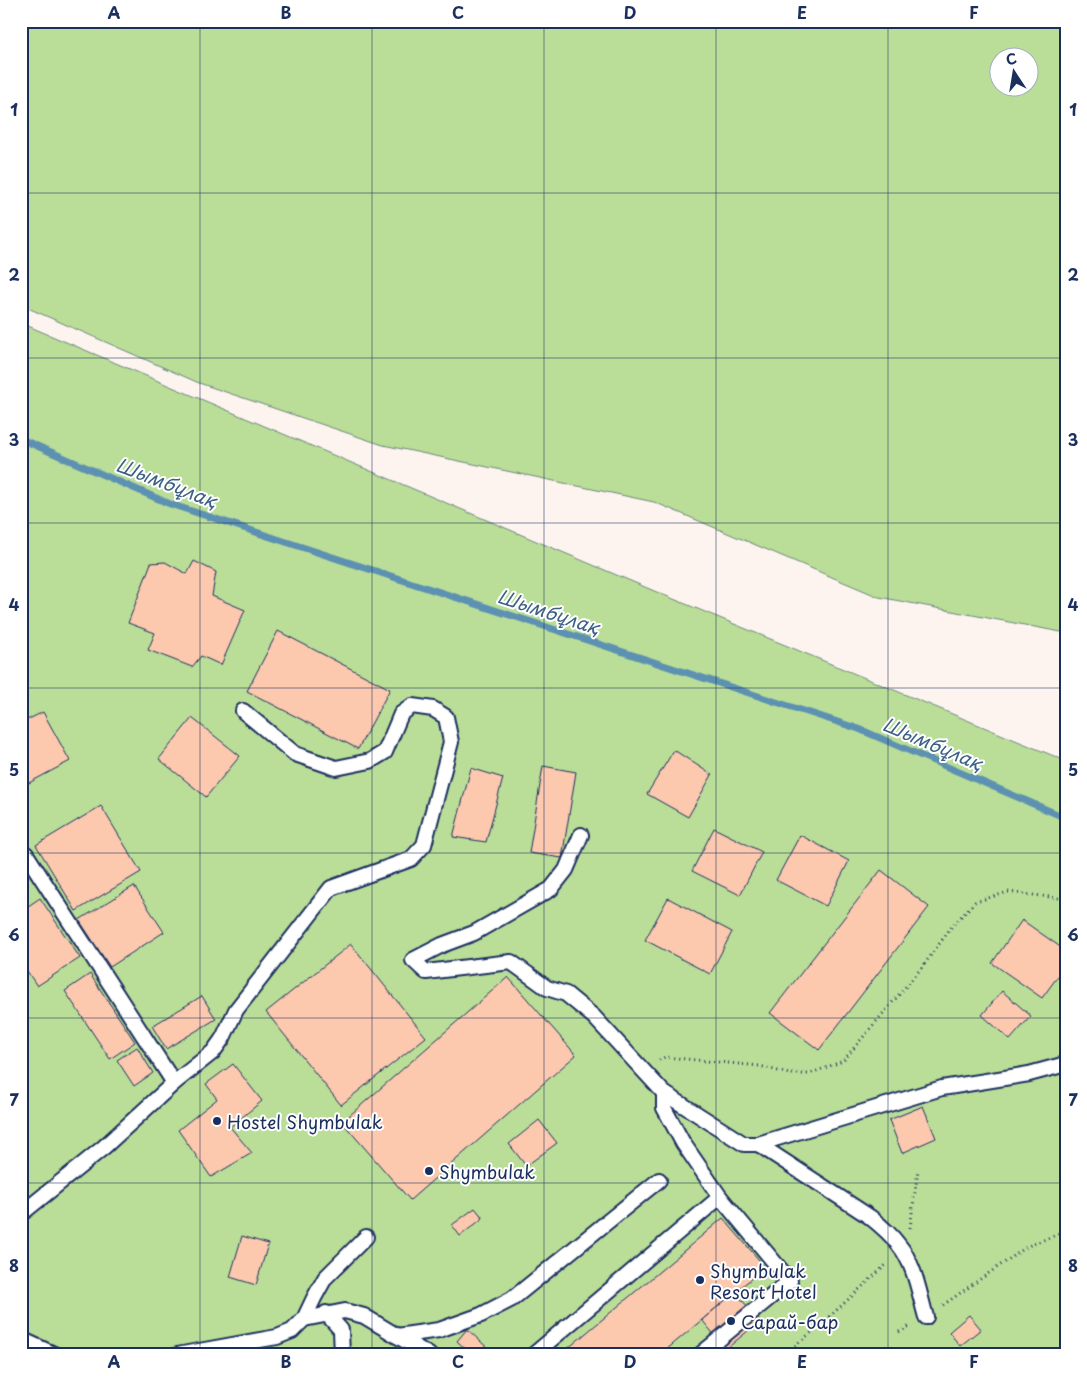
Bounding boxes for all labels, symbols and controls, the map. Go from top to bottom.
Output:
text: A [108,0,121,24]
text: B [281,0,292,24]
text: C [452,0,464,24]
text: D [624,0,636,24]
text: E [797,0,807,24]
text: F [969,0,979,24]
text: С [1004,47,1019,70]
north arrow [990,48,1040,98]
text: 1 [10,97,18,121]
text: 1 [1069,97,1077,121]
text: 2 [8,262,20,286]
text: 2 [1067,262,1079,286]
text: 3 [9,427,19,451]
text: 3 [1068,427,1078,451]
water label: Шымбұлақ [113,450,222,514]
water label: Шымбұлақ [494,581,605,641]
text: 4 [9,592,20,616]
text: 4 [1068,592,1079,616]
water label: Шымбұлақ [879,709,988,777]
text: 5 [9,757,19,781]
text: 5 [1068,757,1078,781]
text: 6 [8,922,20,946]
text: 6 [1067,922,1079,946]
text: 7 [9,1087,19,1111]
text: 7 [1068,1087,1078,1111]
place label: Hostel Shymbulak [227,1108,383,1135]
marker: Hostel Shymbulak [211,1115,223,1127]
place label: Shymbulak [439,1158,535,1185]
marker: Shymbulak [423,1165,435,1177]
text: 8 [9,1253,19,1277]
text: 8 [1068,1253,1078,1277]
place label: Shymbulak Resort Hotel [710,1257,817,1305]
marker: Shymbulak Resort Hotel [694,1274,706,1286]
place label: Сарай-бар [741,1308,838,1335]
marker: Сарай-бар [725,1315,737,1327]
text: A [108,1349,121,1373]
text: B [281,1349,292,1373]
text: C [452,1349,464,1373]
text: D [624,1349,636,1373]
text: E [797,1349,807,1373]
text: F [969,1349,979,1373]

